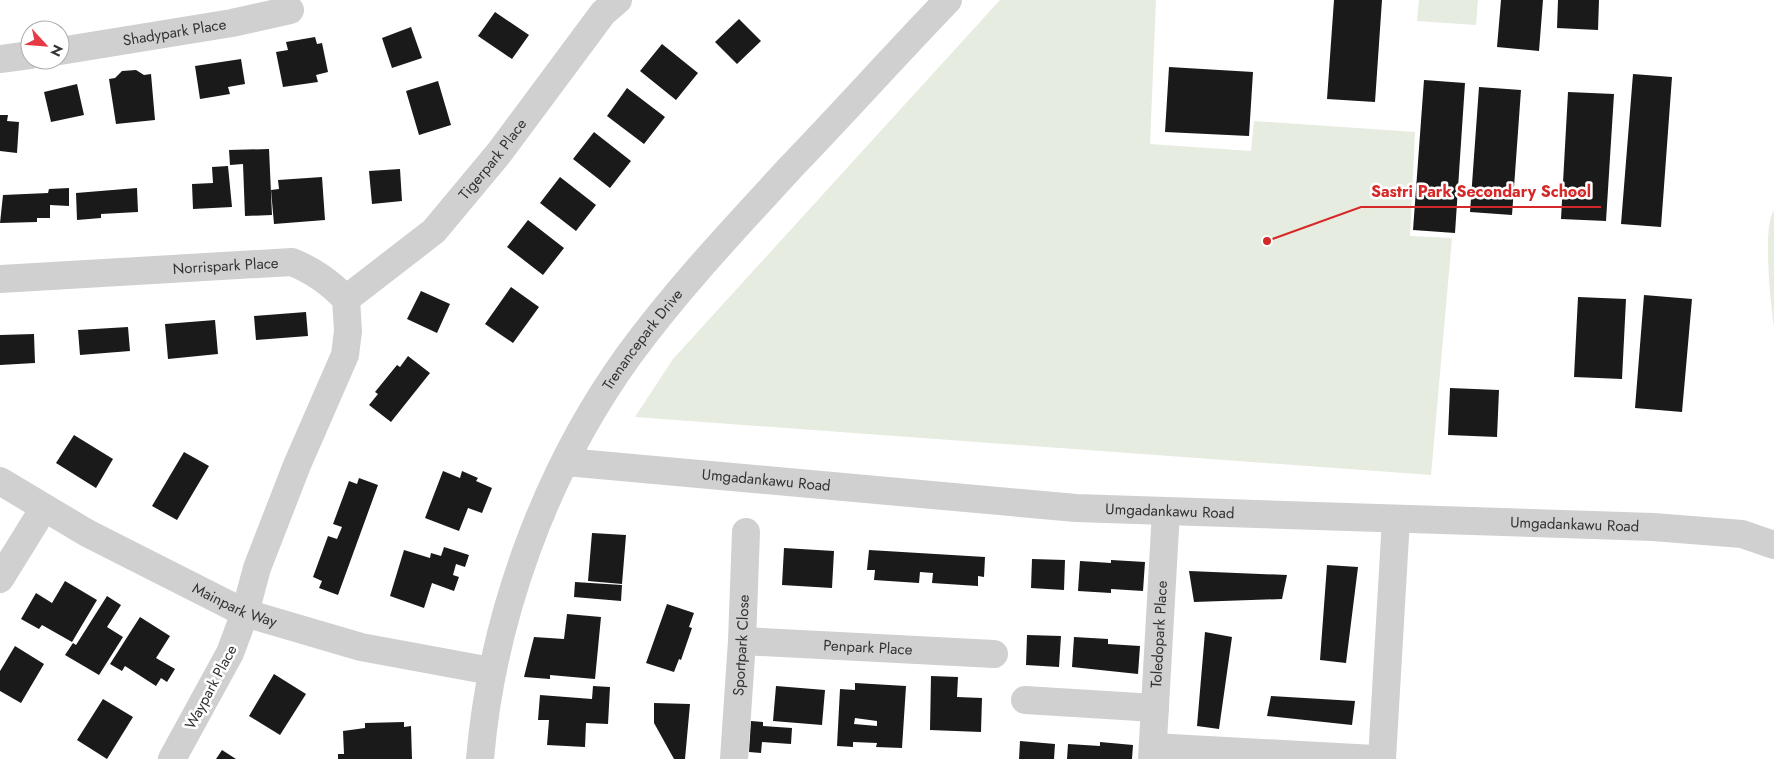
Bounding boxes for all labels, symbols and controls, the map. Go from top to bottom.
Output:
street label: Shadypark Place [121,13,228,52]
north arrow [20,20,70,70]
text: N [45,41,68,60]
street label: Tigerpark Place [454,114,532,204]
callout: Sastri Park Secondary School [1361,176,1601,207]
text: Sastri Park Secondary School [1371,180,1591,203]
street label: Norrispark Place [172,252,279,280]
street label: Trenancepark Drive [597,284,688,394]
street label: Umgadankawu Road [701,463,832,497]
street label: Umgadankawu Road [1105,498,1235,524]
street label: Umgadankawu Road [1510,511,1640,538]
street label: Mainpark Way [189,577,280,633]
street label: Toledopark Place [1145,580,1173,688]
street label: Sportpark Close [727,594,755,697]
street label: Penpark Place [823,634,913,661]
street label: Waypark Place [179,641,243,733]

